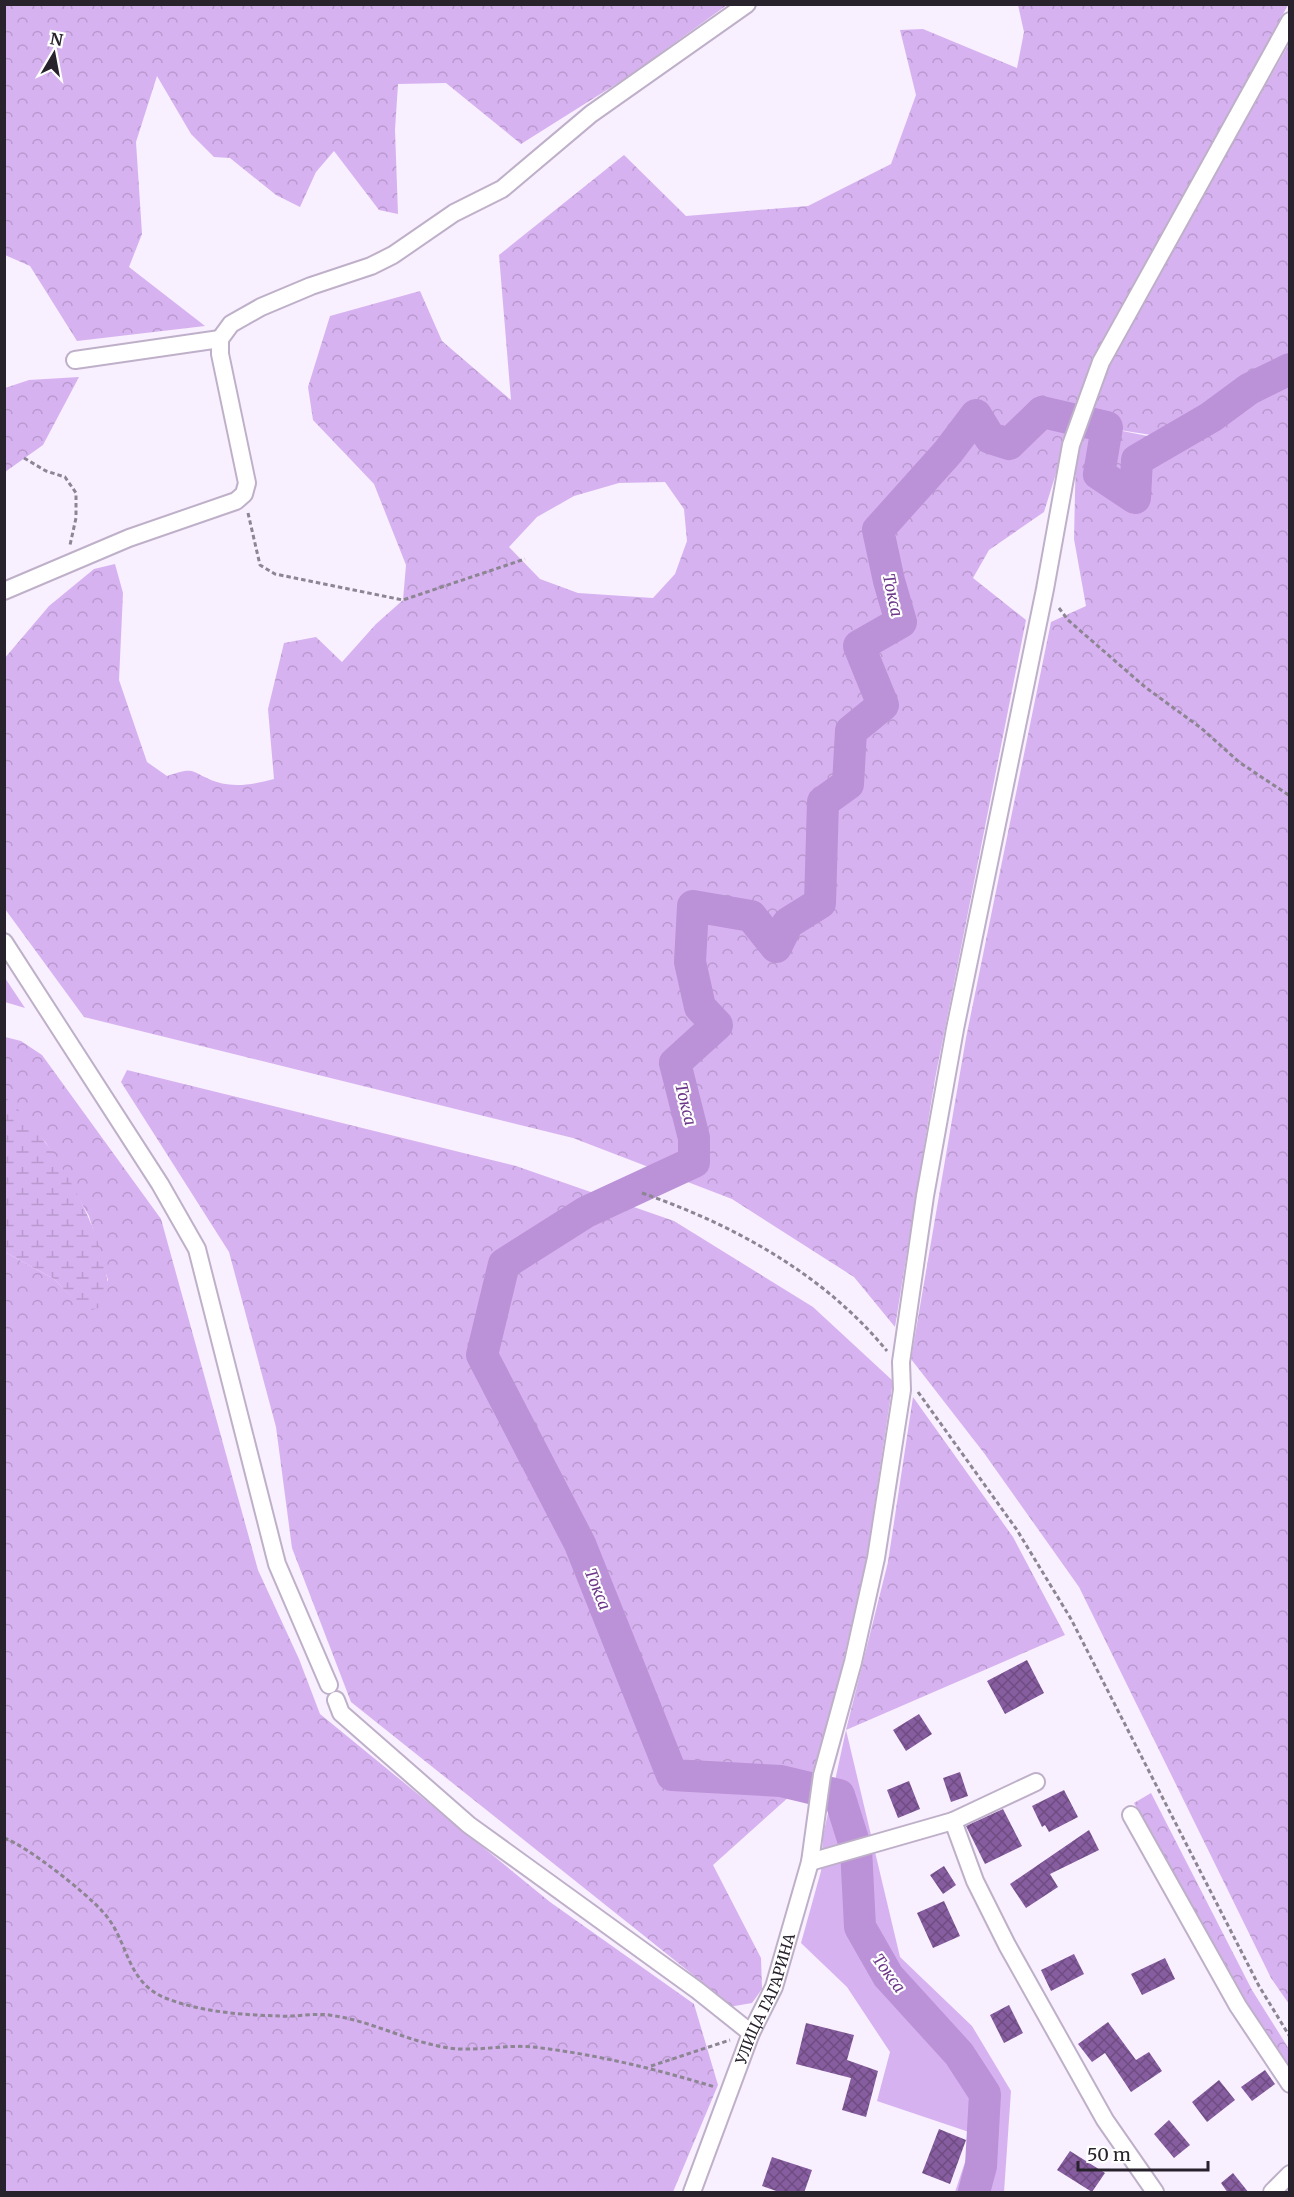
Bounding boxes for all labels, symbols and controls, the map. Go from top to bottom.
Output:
north arrow [24,24,84,84]
text: N [49,28,65,50]
water label: Токса [879,572,907,618]
water label: Токса [671,1081,701,1127]
water label: Токса [581,1565,615,1613]
street label: УЛИЦА ГАГАРИНА [730,1930,799,2068]
water label: Токса [868,1950,910,1996]
scale bar [1078,2134,1208,2172]
text: 50 m [1087,2143,1131,2166]

